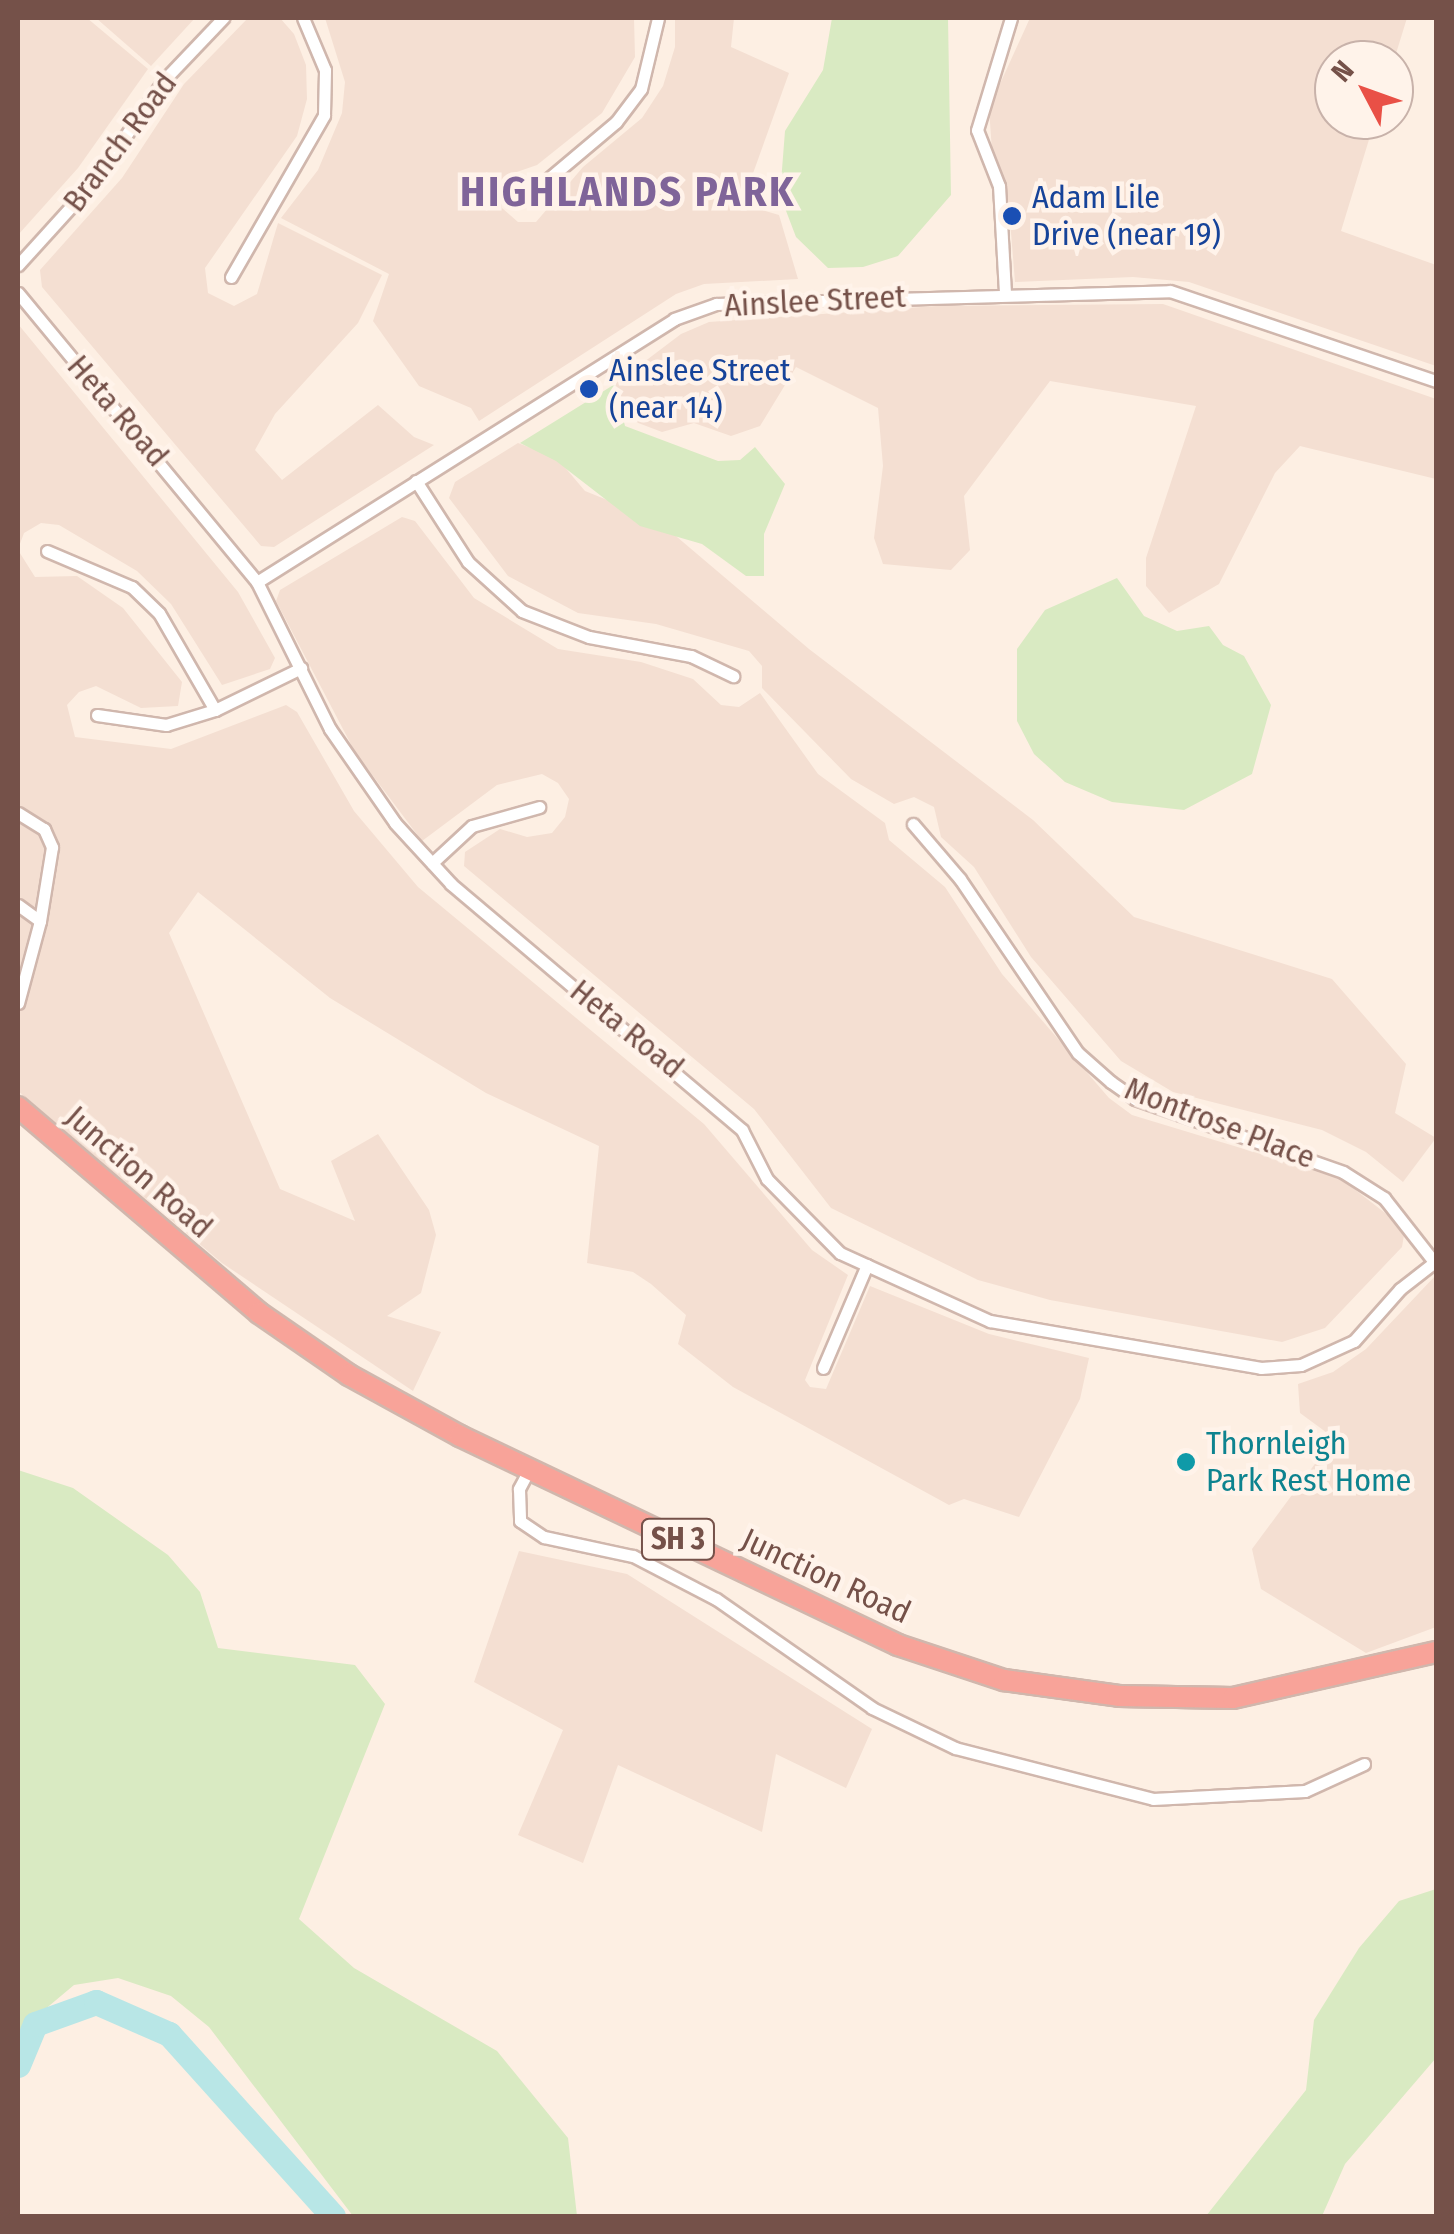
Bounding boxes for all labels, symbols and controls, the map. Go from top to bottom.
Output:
north arrow [1314,40,1414,140]
text: N [1325,54,1360,88]
street label: Branch Road [55,65,185,219]
district label: HIGHLANDS PARK [460,167,796,217]
place label: Adam Lile Drive (near 19) [1032,179,1221,254]
marker: Adam Lile Drive (near 19) [1001,205,1023,227]
street label: Ainslee Street [723,277,907,325]
street label: Heta Road [59,347,177,475]
place label: Ainslee Street (near 14) [609,352,791,427]
marker: Ainslee Street (near 14) [578,378,600,400]
street label: Heta Road [562,972,692,1086]
street label: Montrose Place [1120,1069,1320,1177]
street label: Junction Road [58,1098,220,1246]
place label: Thornleigh Park Rest Home [1206,1425,1411,1500]
marker: Thornleigh Park Rest Home [1175,1451,1197,1473]
road number: SH 3 [640,1514,716,1564]
street label: Junction Road [735,1520,917,1632]

